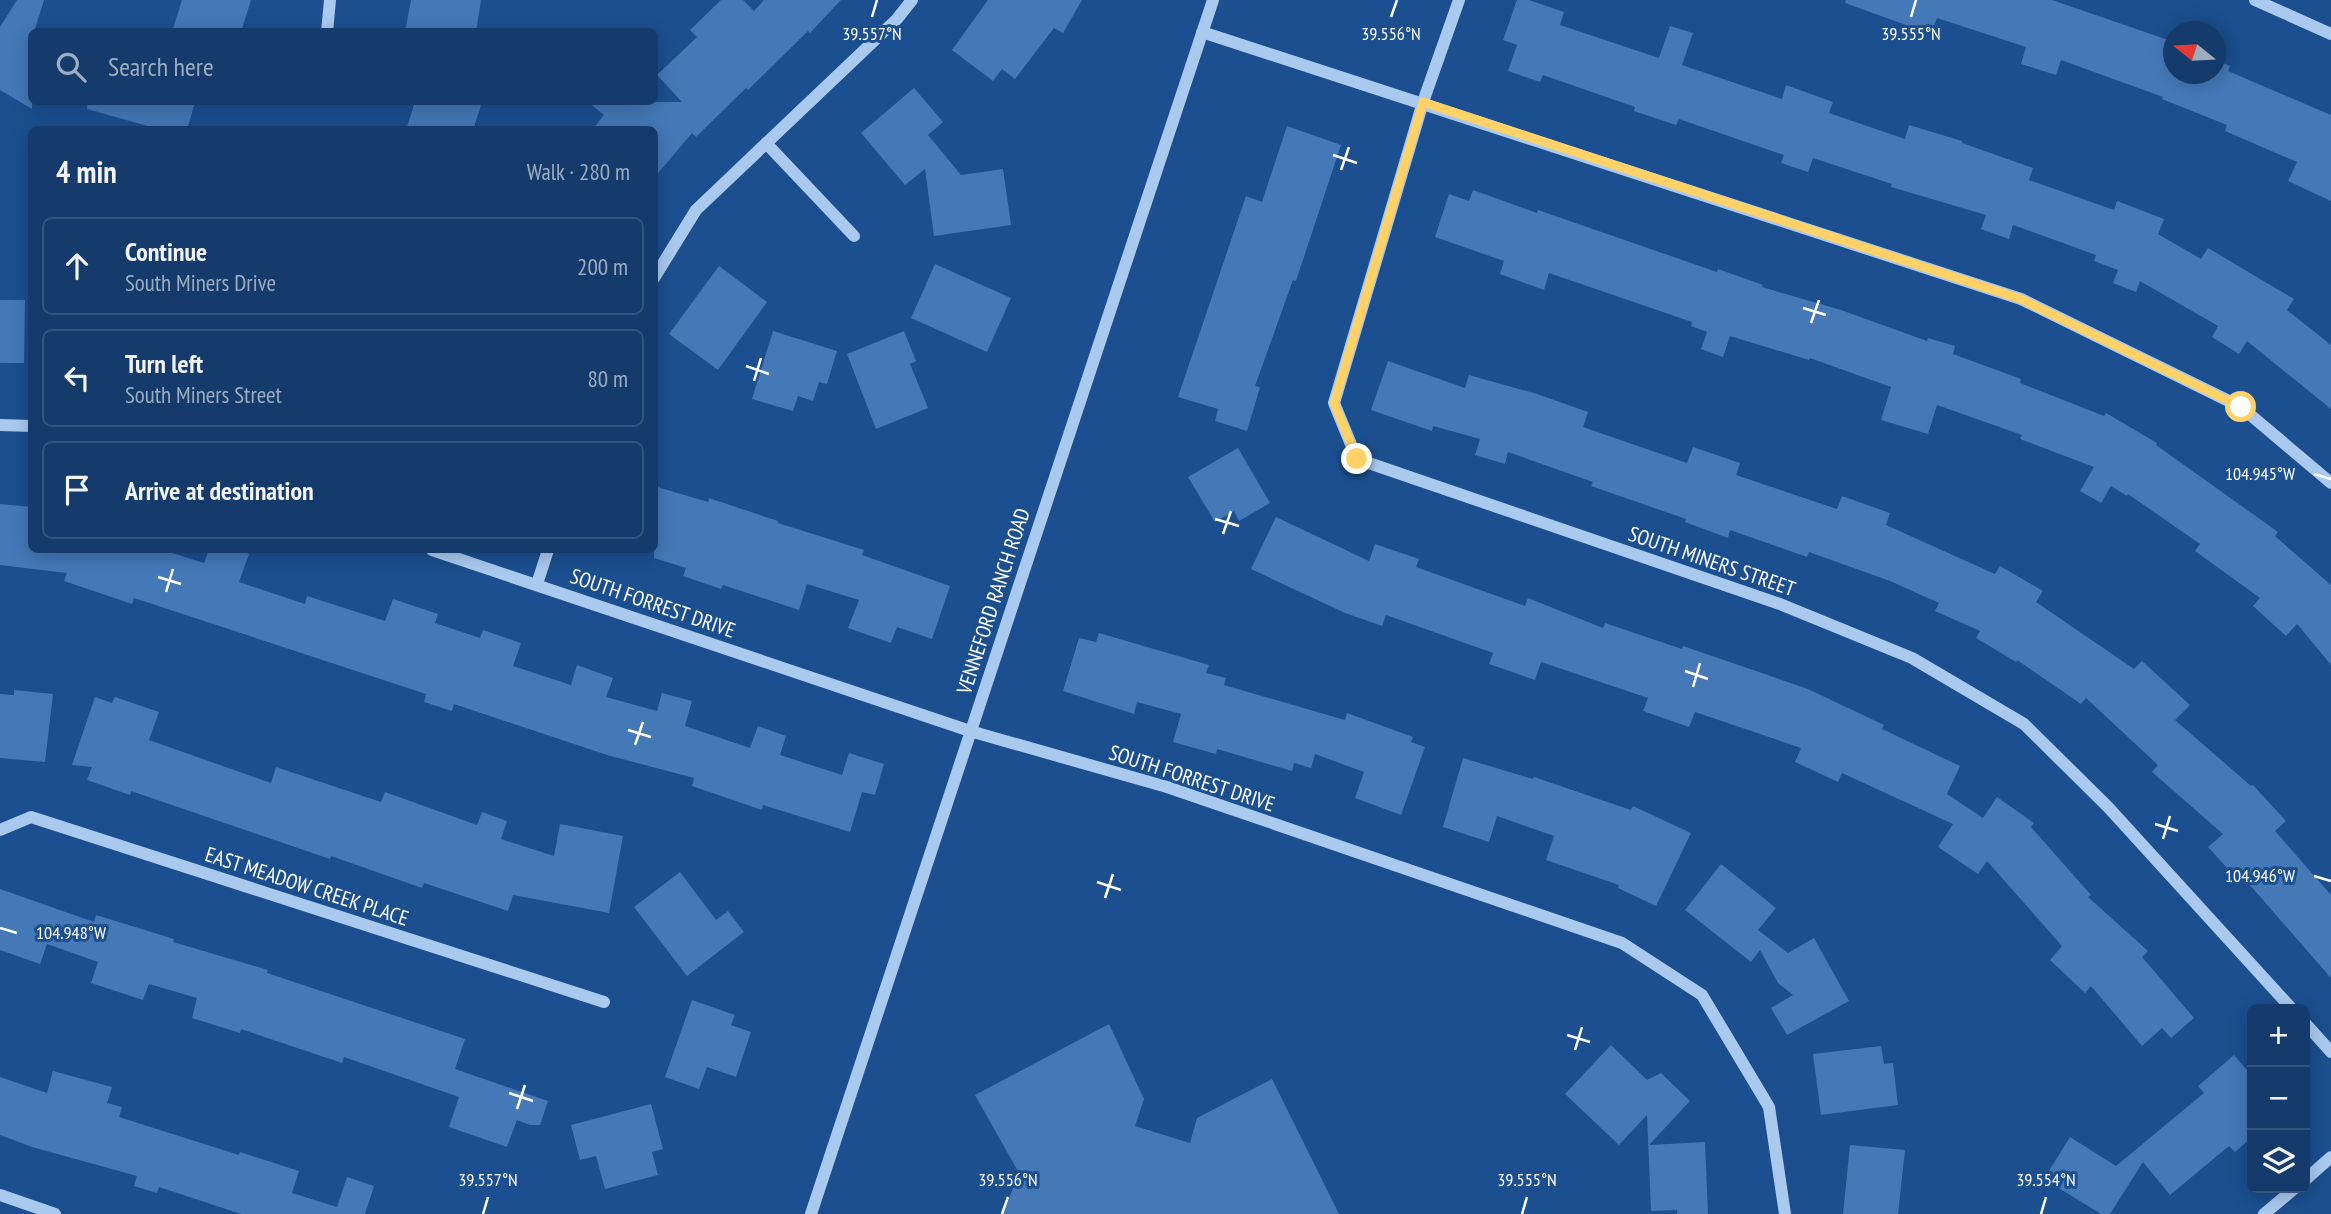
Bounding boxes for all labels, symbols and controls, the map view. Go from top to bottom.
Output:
north arrow [2163,21,2226,84]
text: 39.557°N [842,22,902,45]
text: 39.556°N [1361,22,1421,45]
text: 39.555°N [1881,22,1941,45]
search box [28,28,658,105]
icon: search [52,48,90,86]
text: Search here [108,50,214,83]
text: 4 min [56,152,117,191]
text: Walk · 280 m [527,157,630,186]
text: Continue [125,235,207,268]
icon: ahead [58,247,96,285]
text: 200 m [577,252,628,281]
text: South Miners Drive [125,268,276,297]
text: Turn left [125,347,203,380]
icon: left [58,359,96,397]
text: 80 m [587,364,628,393]
text: South Miners Street [125,380,282,409]
route start [2225,391,2256,422]
route end [1341,443,1372,474]
text: 104.945°W [2225,462,2295,485]
icon: arrive [58,471,96,509]
text: Arrive at destination [125,474,314,507]
street label: VENNEFORD RANCH ROAD [950,505,1036,698]
street label: SOUTH MINERS STREET [1625,520,1799,602]
street label: SOUTH FORREST DRIVE [567,562,739,644]
street label: SOUTH FORREST DRIVE [1106,738,1278,818]
street label: EAST MEADOW CREEK PLACE [202,840,412,932]
text: 104.946°W [2225,864,2295,887]
text: 104.948°W [36,921,106,944]
map controls [2247,1004,2310,1193]
button: + [2247,1004,2310,1067]
button: − [2247,1067,2310,1130]
button: layers [2247,1130,2310,1193]
text: 39.557°N [458,1168,518,1191]
text: 39.556°N [978,1168,1038,1191]
text: 39.555°N [1497,1168,1557,1191]
text: 39.554°N [2016,1168,2076,1191]

